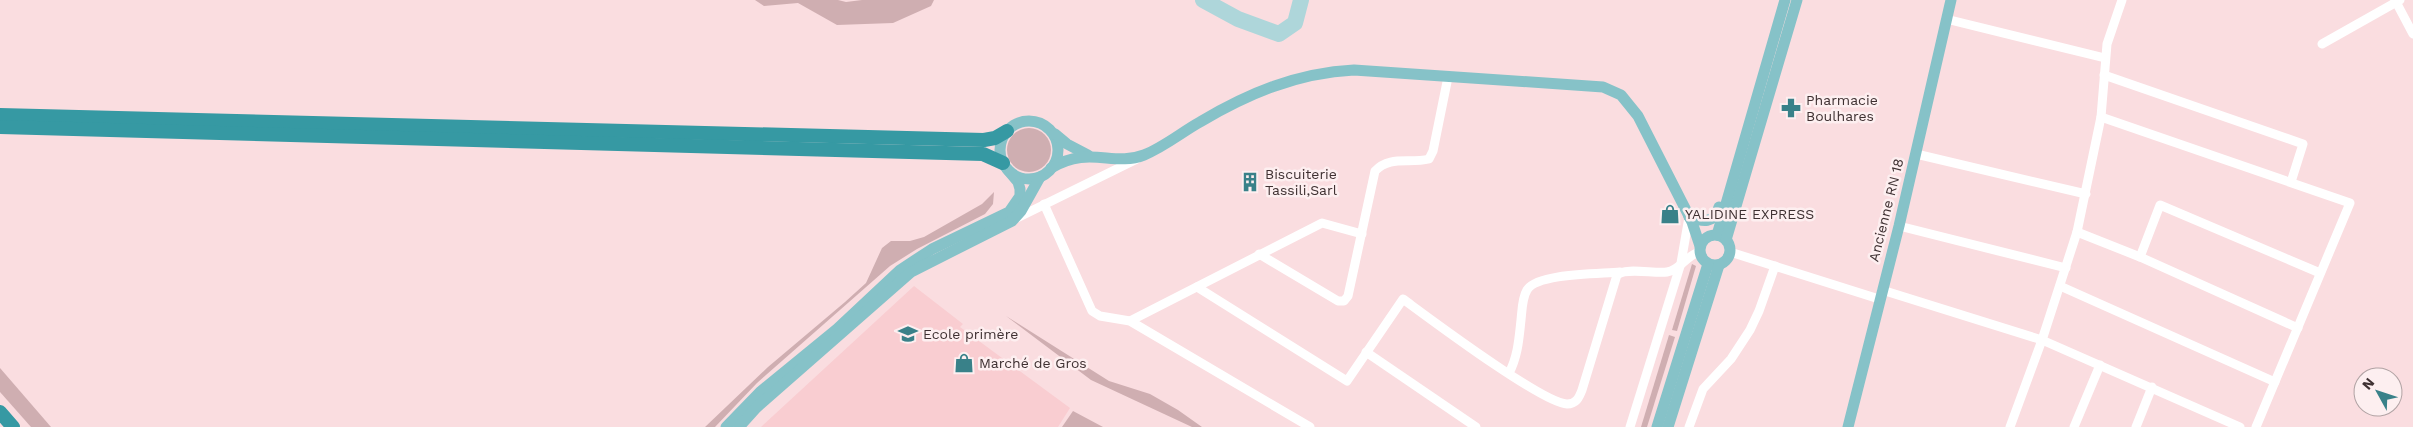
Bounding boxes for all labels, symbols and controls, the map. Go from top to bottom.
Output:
place label: Pharmacie Boulhares [1806,92,1878,124]
pharmacy icon: Pharmacie Boulhares [1780,97,1802,119]
street label: Ancienne RN 18 [1865,157,1907,263]
place label: Biscuiterie Tassili,Sarl [1265,166,1338,198]
building icon: Biscuiterie Tassili,Sarl [1239,171,1261,193]
shop icon: YALIDINE EXPRESS [1659,203,1681,225]
place label: YALIDINE EXPRESS [1685,206,1814,222]
school or university icon: Ecole primère [897,323,919,345]
place label: Ecole primère [923,326,1018,342]
shop icon: Marché de Gros [953,352,975,374]
place label: Marché de Gros [979,355,1087,371]
north arrow [2353,367,2403,417]
text: N [2359,375,2378,393]

